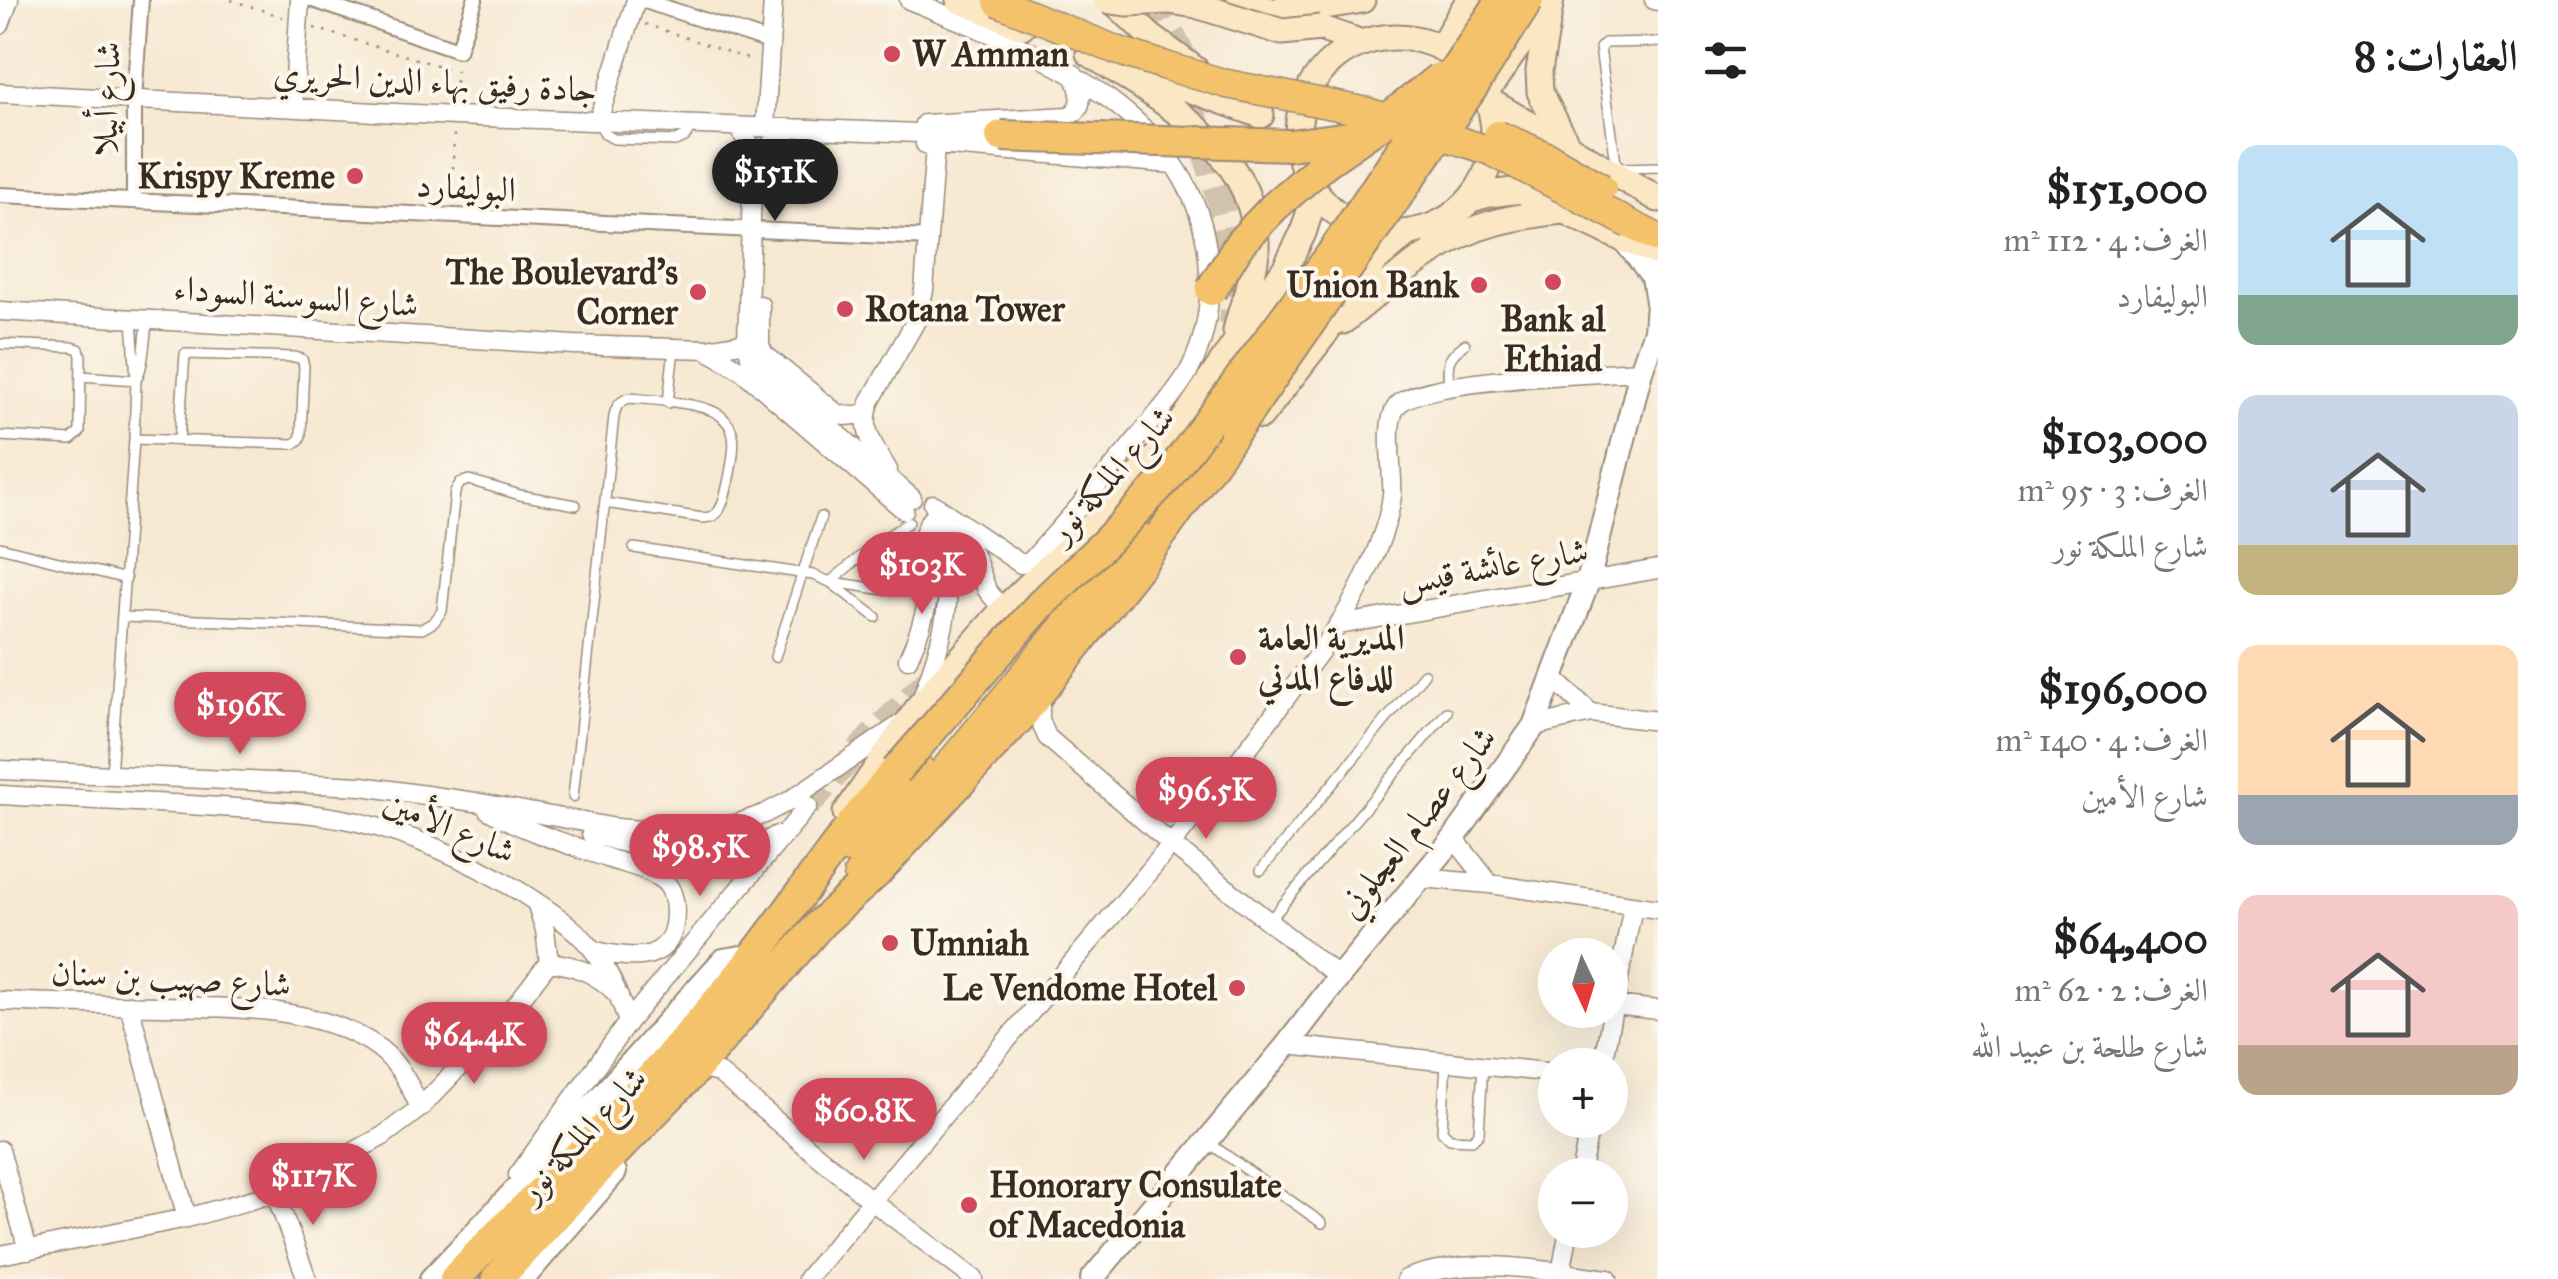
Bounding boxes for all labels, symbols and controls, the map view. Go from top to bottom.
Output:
text: العقارات: 8 [2354,30,2518,82]
place label: W Amman [912,33,1069,76]
icon: filters [1698,33,1753,88]
street label: شارع أبيلا [80,41,137,158]
marker: W Amman [881,43,903,65]
street label: جادة رفيق بهاء الدين الحريري [272,52,598,117]
pin: $151K [705,139,845,224]
text: $151K [734,152,816,191]
place label: Krispy Kreme [137,155,335,198]
street label: البوليفارد [415,163,517,212]
text: $151,000 [2046,163,2208,215]
marker: Krispy Kreme [344,165,366,187]
icon: home [2318,185,2438,305]
text: الغرف: 4 · 112 m² [2004,221,2208,260]
place label: The Boulevard's Corner [446,251,679,334]
place label: Union Bank [1286,264,1460,307]
street label: شارع السوسنة السوداء [171,266,420,333]
marker: Bank al Ethiad [1542,271,1564,293]
marker: Union Bank [1468,274,1490,296]
text: البوليفارد [2117,277,2208,316]
marker: The Boulevard's Corner [687,281,709,303]
place label: Rotana Tower [865,288,1066,331]
marker: Rotana Tower [834,298,856,320]
place label: Bank al Ethiad [1501,298,1606,381]
street label: شارع الملكة نور [1037,397,1189,559]
text: $103,000 [2041,413,2208,465]
icon: home [2318,435,2438,555]
text: الغرف: 3 · 95 m² [2018,471,2208,510]
text: شارع الملكة نور [2053,527,2208,566]
street label: شارع عائشة قيس [1395,529,1593,611]
pin: $103K [852,532,992,617]
text: $103K [879,545,965,584]
place label: المديرية العامة للدفاع المدني [1257,616,1405,706]
marker: المديرية العامة للدفاع المدني [1227,646,1249,668]
text: $196,000 [2038,663,2208,715]
pin: $196K [170,672,310,757]
text: $196K [196,685,284,724]
icon: home [2318,685,2438,805]
street label: شارع عصام العجلوني [1329,717,1513,933]
text: الغرف: 4 · 140 m² [1996,721,2208,760]
pin: $96.5K [1125,757,1287,842]
text: $96.5K [1158,770,1254,809]
street label: شارع الأمين [375,777,523,880]
text: شارع الأمين [2081,777,2208,816]
pin: $98.5K [619,814,781,899]
text: $98.5K [651,827,749,866]
text: $64,400 [2053,913,2208,965]
place label: Umniah [910,922,1030,965]
marker: Umniah [879,932,901,954]
icon: home [2318,935,2438,1055]
north arrow [1538,938,1628,1028]
map controls [1538,938,1628,1248]
street label: شارع صهيب بن سنان [50,951,292,1013]
place label: Le Vendome Hotel [943,967,1218,1010]
text: الغرف: 2 · 62 m² [2015,971,2208,1010]
marker: Le Vendome Hotel [1226,977,1248,999]
pin: $64.4K [393,1002,555,1087]
text: $64.4K [423,1015,525,1054]
text: شارع طلحة بن عبيد الله [1971,1027,2208,1066]
button: + [1538,1048,1628,1138]
street label: شارع الملكة نور [507,1058,661,1218]
pin: $60.8K [783,1078,945,1163]
text: $60.8K [814,1091,914,1130]
pin: $117K [243,1143,383,1228]
text: $117K [271,1156,355,1195]
button: − [1538,1158,1628,1248]
place label: Honorary Consulate of Macedonia [989,1164,1282,1247]
marker: Honorary Consulate of Macedonia [958,1194,980,1216]

